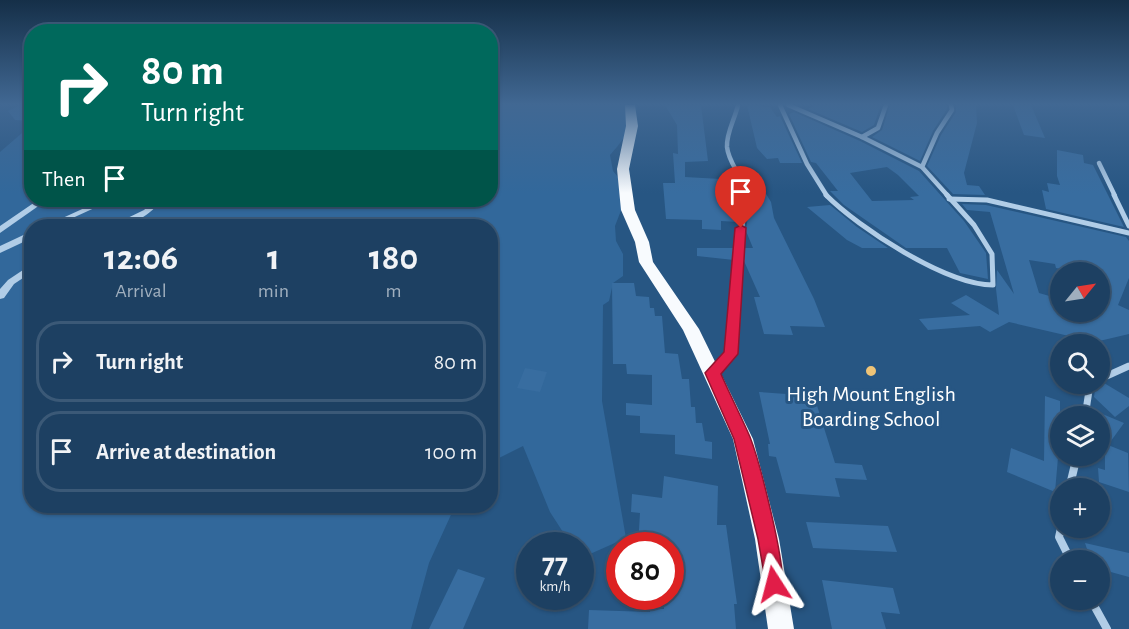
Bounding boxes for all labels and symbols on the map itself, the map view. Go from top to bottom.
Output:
pin [715,166,766,228]
north arrow [1050,262,1110,322]
marker: High Mount English Boarding School [864,364,878,378]
place label: High Mount English Boarding School [786,383,956,430]
speed limit sign: 80 [606,532,684,610]
position arrow [742,552,806,616]

